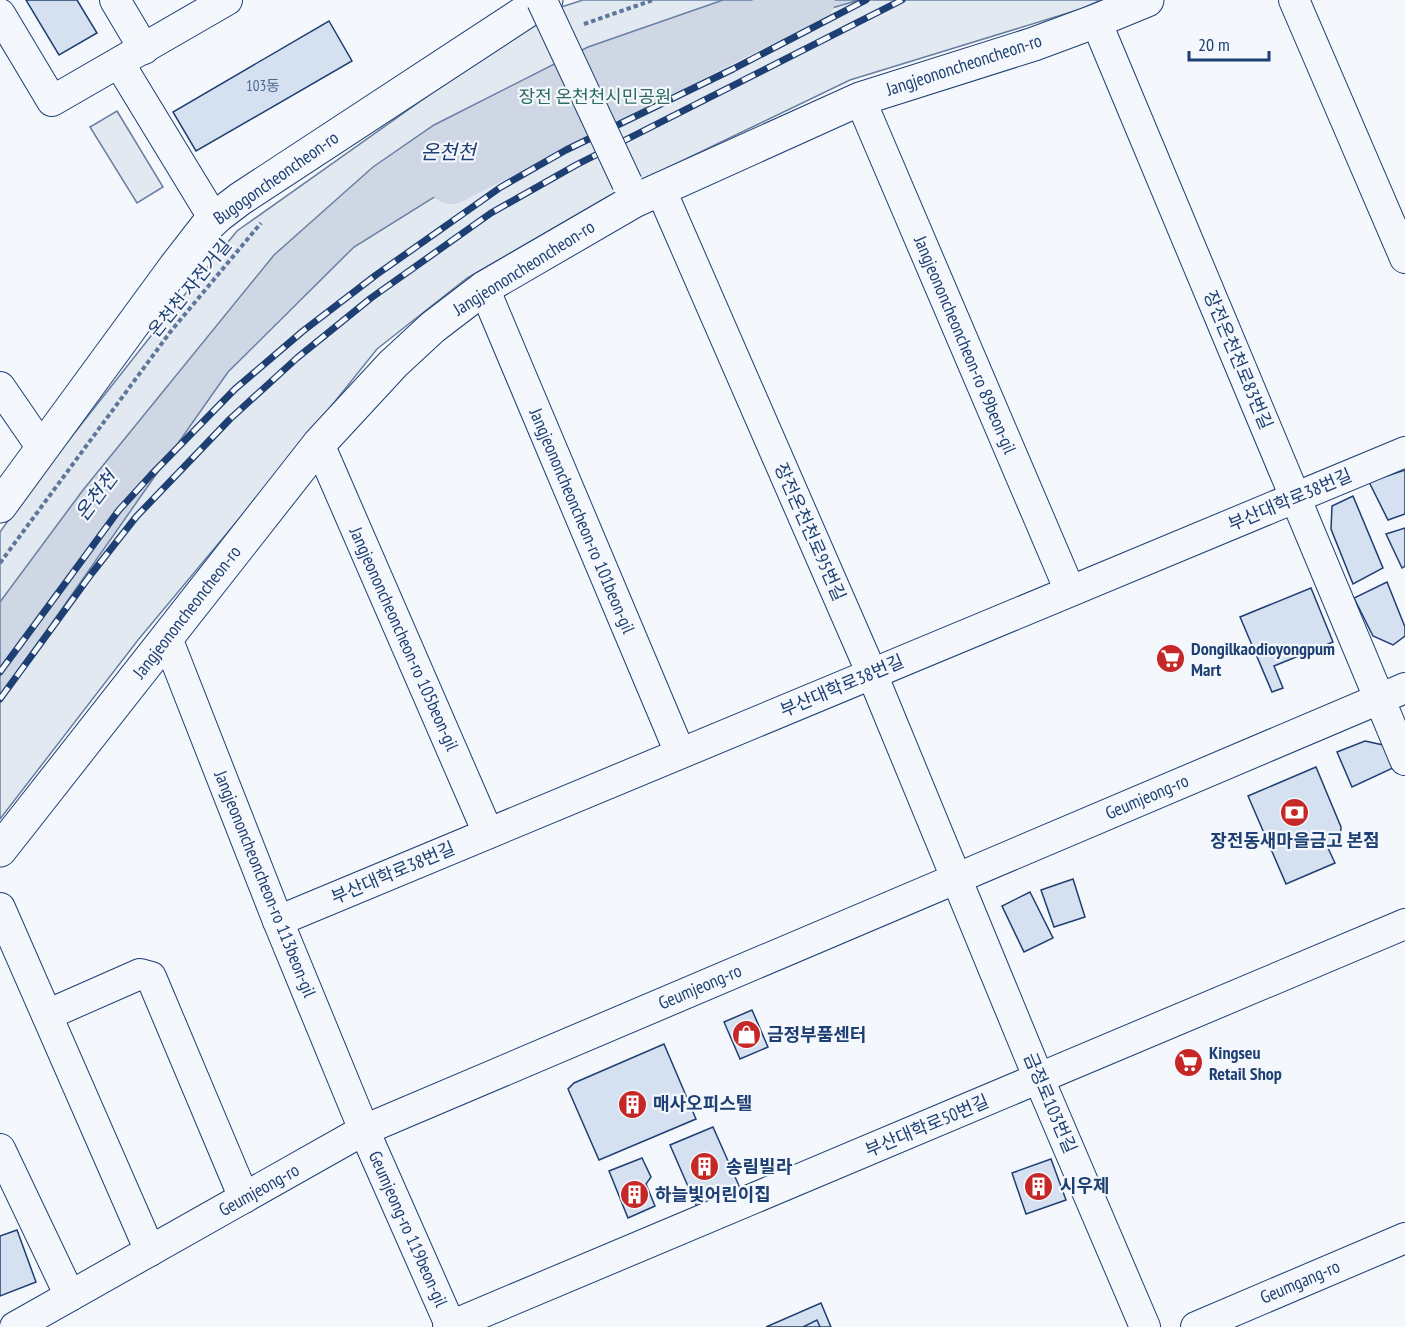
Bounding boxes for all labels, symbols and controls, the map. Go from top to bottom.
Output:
scale bar [1189,24,1268,62]
street label: Jangjeononcheoncheon-ro [882,28,1045,101]
text: 20 m [1198,33,1230,56]
house number: 103동 [246,76,280,95]
park label: 장전 온천천시민공원 [519,85,671,108]
street label: Bugogoncheoncheon-ro [209,126,343,229]
water label: 온천천 [420,139,478,165]
street label: Jangjeononcheoncheon-ro [448,215,599,321]
street label: Jangjeononcheoncheon-ro 89beon-gil [909,232,1022,458]
street label: 온천천 자전거길 [143,234,236,341]
street label: 장전온천천로83번길 [1199,287,1278,433]
street label: Jangjeononcheoncheon-ro 101beon-gil [524,404,641,638]
street label: 장전온천천로95번길 [770,459,851,604]
street label: 부산대학로38번길 [1225,463,1355,536]
water label: 온천천 [69,464,125,526]
street label: Jangjeononcheoncheon-ro 105beon-gil [344,523,465,755]
street label: Jangjeononcheoncheon-ro [127,541,246,683]
place label: Dongilkaodioyongpum Mart [1191,637,1335,681]
supermarket icon: Dongilkaodioyongpum Mart [1154,643,1186,675]
street label: 부산대학로38번길 [777,649,907,722]
street label: Jangjeononcheoncheon-ro 113beon-gil [209,766,322,1001]
street label: Geumjeong-ro [1102,769,1192,824]
bank icon: 장전동새마을금고 본점 [1279,796,1311,828]
place label: 장전동새마을금고 본점 [1210,829,1380,852]
street label: 부산대학로38번길 [328,836,458,909]
street label: Geumjeong-ro [655,959,745,1014]
shop icon: 금정부품센터 [730,1019,762,1051]
place label: 금정부품센터 [767,1023,866,1046]
place label: Kingseu Retail Shop [1209,1041,1282,1085]
supermarket icon: Kingseu Retail Shop [1172,1047,1204,1079]
street label: 금정로103번길 [1019,1049,1082,1157]
building icon: 매사오피스텔 [616,1088,648,1120]
street label: 부산대학로50번길 [862,1089,992,1162]
place label: 매사오피스텔 [653,1092,752,1115]
street label: Geumjeong-ro 119beon-gil [364,1147,454,1311]
building icon: 송림빌라 [689,1151,721,1183]
place label: 송림빌라 [726,1155,793,1178]
street label: Geumjeong-ro [215,1158,303,1221]
building icon: 시우제 [1023,1170,1055,1202]
place label: 시우제 [1060,1174,1110,1197]
building icon: 하늘빛어린이집 [618,1179,650,1211]
place label: 하늘빛어린이집 [655,1183,771,1206]
street label: Geumgang-ro [1256,1254,1343,1309]

